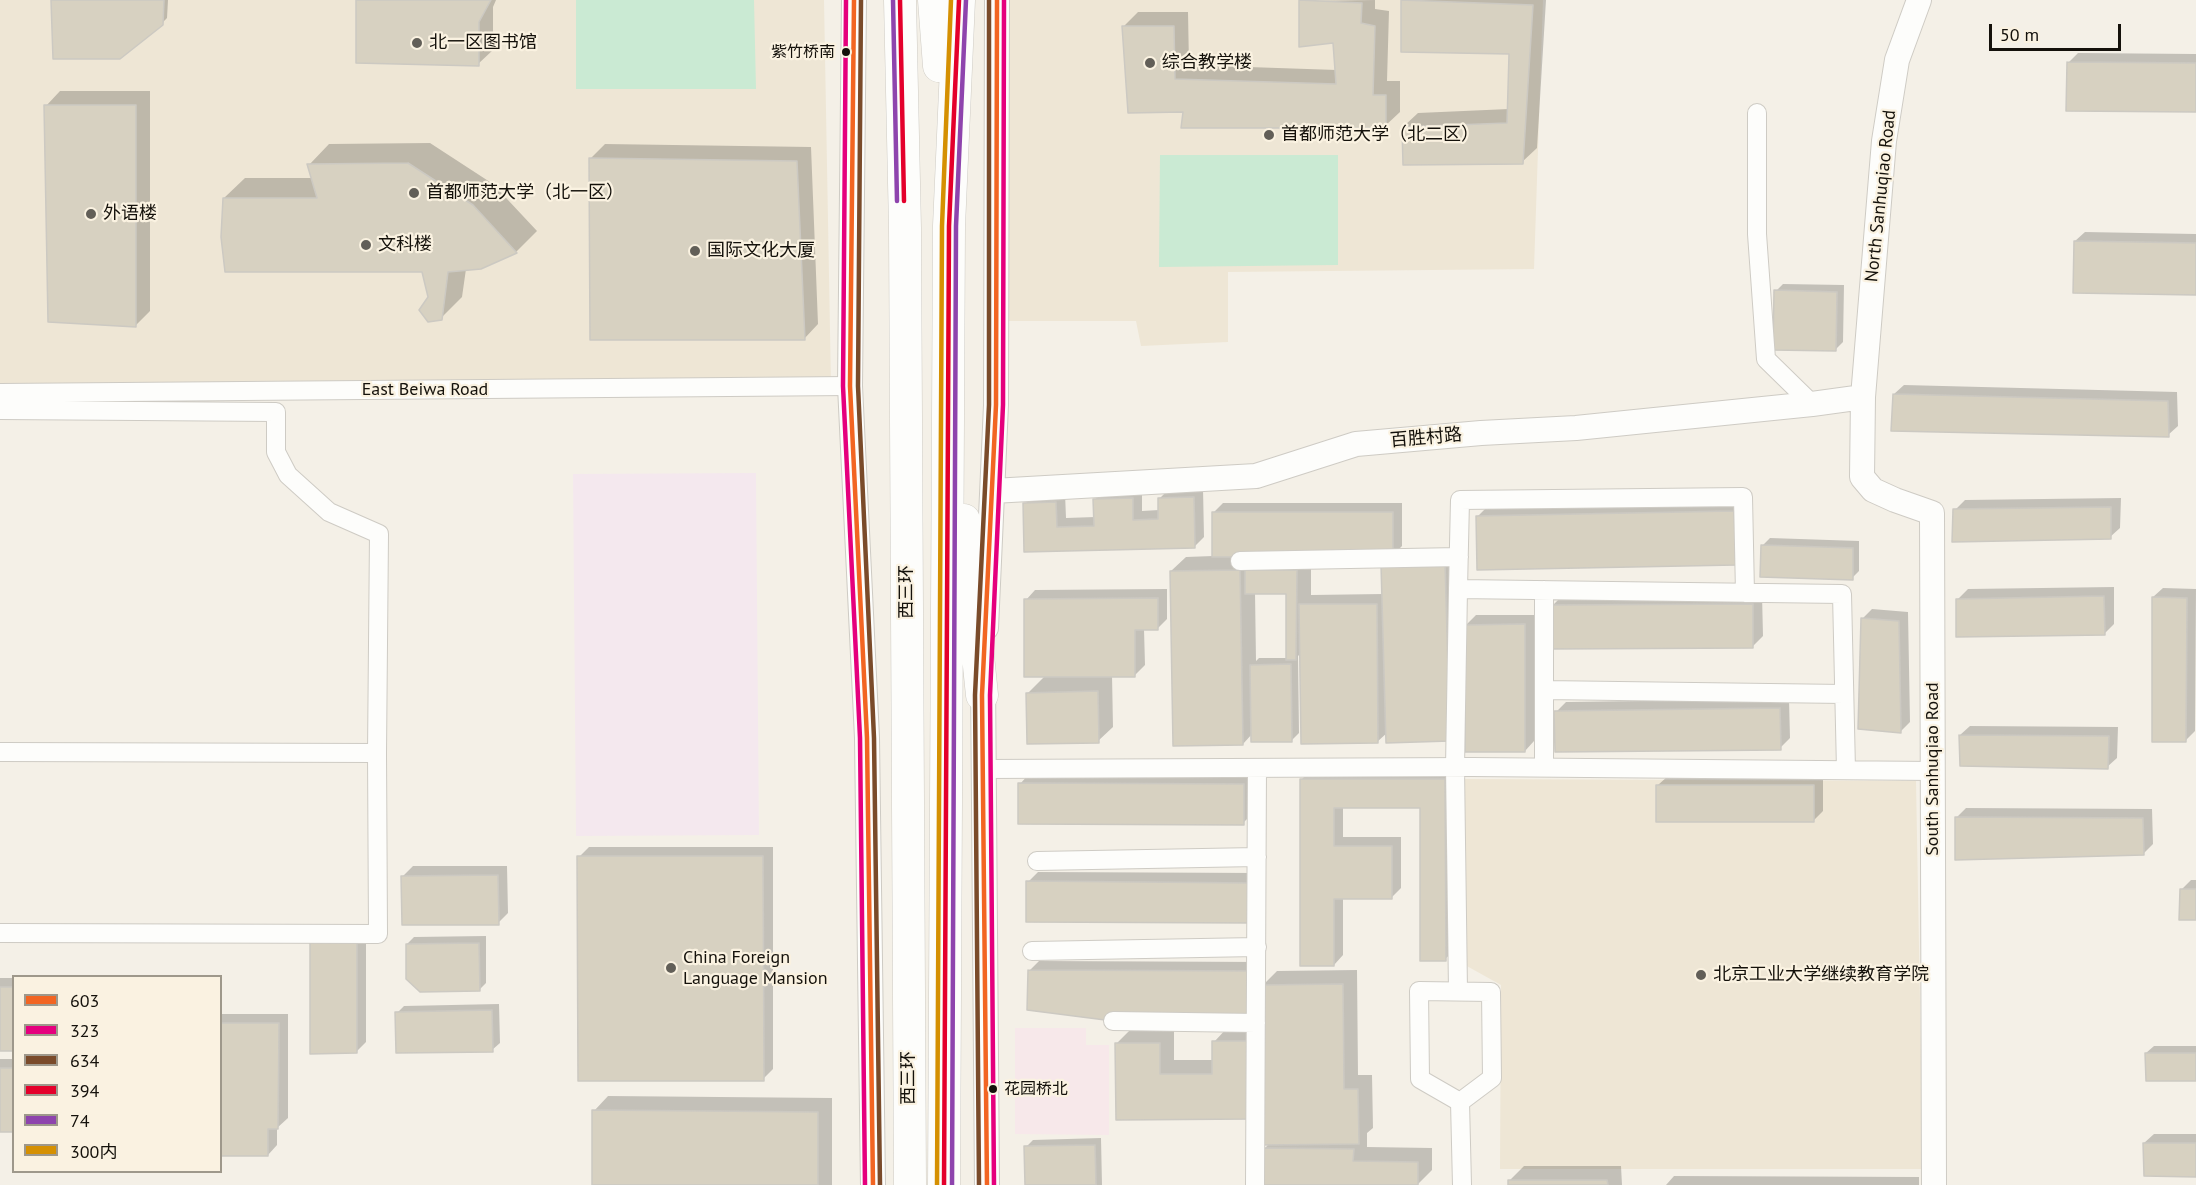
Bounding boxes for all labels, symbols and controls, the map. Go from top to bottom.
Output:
scale bar [1992,12,2124,50]
text: 50 m [2000,23,2039,46]
place label: 北一区图书馆 [429,32,537,54]
marker: 北一区图书馆 [410,36,424,50]
place label: 紫竹桥南 [771,42,835,62]
marker: 紫竹桥南 [840,46,852,58]
place label: 综合教学楼 [1162,52,1252,74]
marker: 综合教学楼 [1143,56,1157,70]
street label: North Sanhuqiao Road [1861,109,1901,283]
place label: 首都师范大学（北二区） [1281,124,1479,146]
marker: 首都师范大学（北二区） [1262,128,1276,142]
place label: 首都师范大学（北一区） [426,182,624,204]
marker: 首都师范大学（北一区） [407,186,421,200]
place label: 外语楼 [103,203,157,225]
marker: 外语楼 [84,207,98,221]
place label: 文科楼 [378,234,432,256]
marker: 文科楼 [359,238,373,252]
place label: 国际文化大厦 [707,240,815,262]
marker: 国际文化大厦 [688,244,702,258]
street label: East Beiwa Road [362,379,488,401]
street label: 百胜村路 [1389,424,1463,452]
street label: 西三环 [896,565,918,619]
street label: South Sanhuqiao Road [1922,682,1944,856]
place label: China Foreign Language Mansion [683,947,828,990]
marker: China Foreign Language Mansion [664,961,678,975]
place label: 北京工业大学继续教育学院 [1713,964,1929,986]
marker: 北京工业大学继续教育学院 [1694,968,1708,982]
legend [12,975,222,1173]
text: 603 [70,989,99,1012]
text: 323 [70,1019,99,1042]
text: 634 [70,1049,99,1072]
street label: 西三环 [898,1051,920,1105]
text: 394 [70,1079,99,1102]
place label: 花园桥北 [1004,1079,1068,1099]
marker: 花园桥北 [987,1083,999,1095]
text: 74 [70,1109,90,1132]
text: 300内 [70,1140,117,1163]

